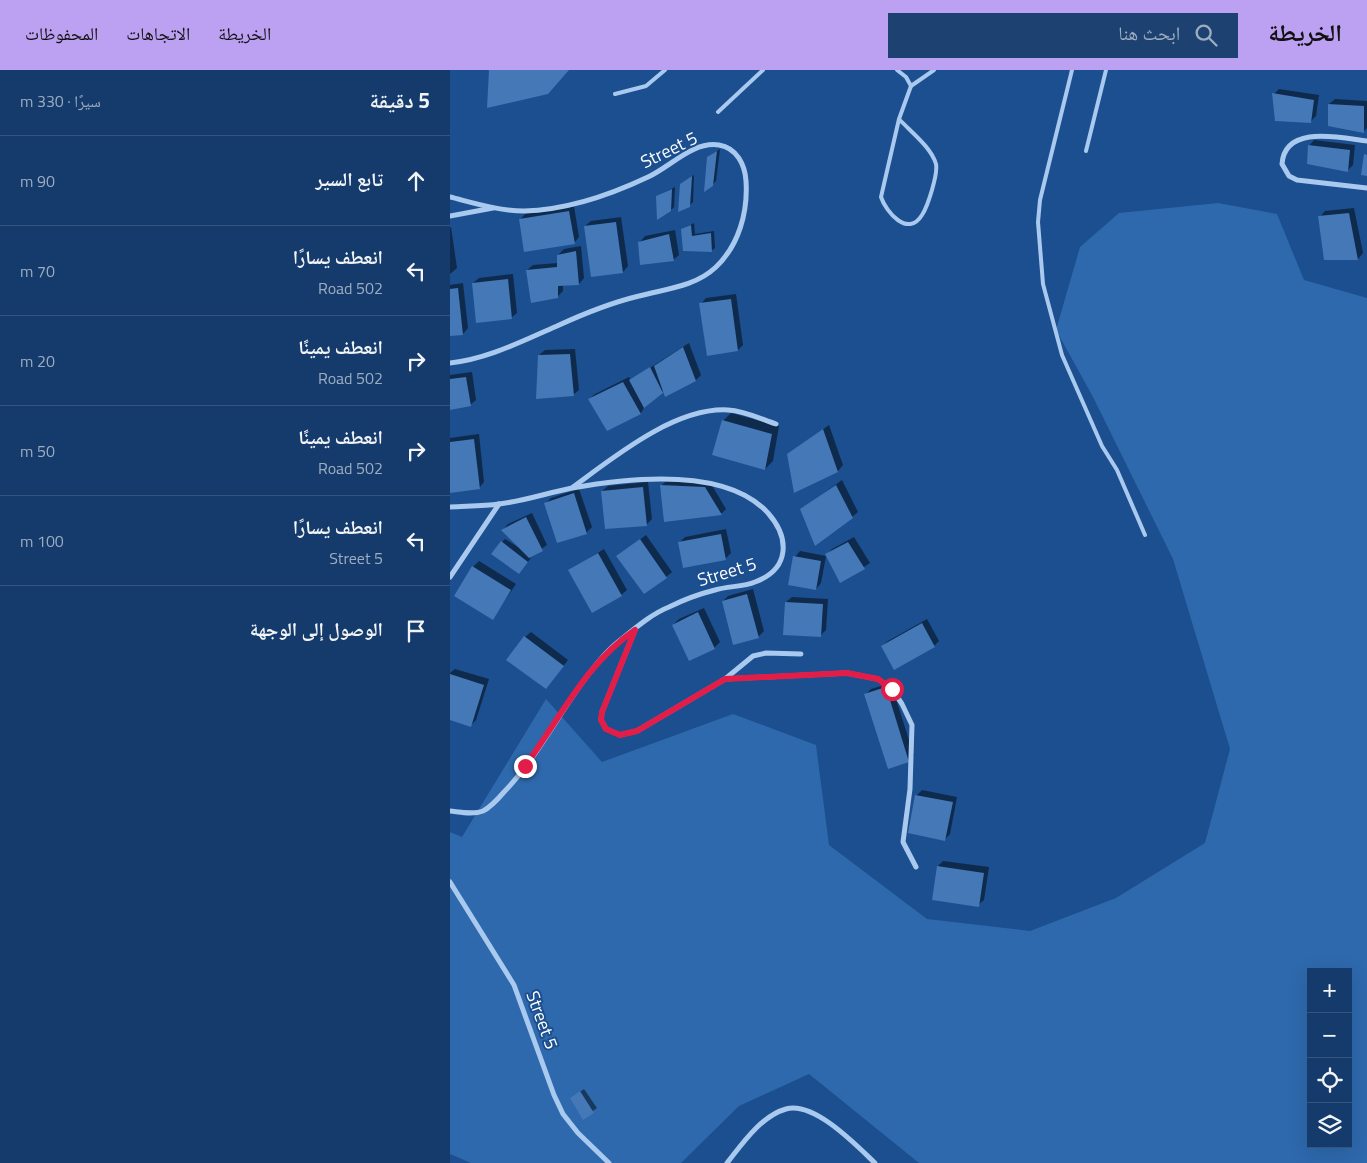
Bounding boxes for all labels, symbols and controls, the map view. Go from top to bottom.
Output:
search box [888,13,1238,58]
text: الخريطة [1268,14,1342,50]
text: ابحث هنا [1118,18,1180,47]
text: المحفوظات [25,20,98,47]
text: الاتجاهات [126,20,190,47]
text: الخريطة [218,20,271,47]
icon: search [1192,21,1220,49]
text: 5 دقيقة [370,84,430,116]
text: سيرًا · 330 m [20,89,101,113]
street label: Street 5 [636,124,702,175]
text: تابع السير [315,164,383,193]
icon: ahead [402,167,430,195]
text: 90 m [20,169,55,193]
text: انعطف يسارًا [293,242,383,271]
icon: left [402,257,430,285]
text: 70 m [20,259,55,283]
text: 502 Road [318,276,383,300]
text: انعطف يمينًا [298,332,383,361]
icon: right [402,347,430,375]
text: 20 m [20,349,55,373]
text: 502 Road [318,366,383,390]
text: انعطف يمينًا [298,422,383,451]
icon: right [402,437,430,465]
text: 50 m [20,439,55,463]
text: 502 Road [318,456,383,480]
text: انعطف يسارًا [293,512,383,541]
icon: left [402,527,430,555]
text: 100 m [20,529,64,553]
text: Street 5 [329,546,383,570]
street label: Street 5 [694,550,760,593]
text: الوصول إلى الوجهة [250,614,383,643]
icon: arrive [402,617,430,645]
route start [881,678,904,701]
route end [514,755,537,778]
map controls [1307,968,1352,1148]
button: + [1307,968,1352,1013]
street label: Street 5 [519,987,565,1053]
button: − [1307,1013,1352,1058]
button: locate [1307,1058,1352,1103]
button: layers [1307,1103,1352,1148]

